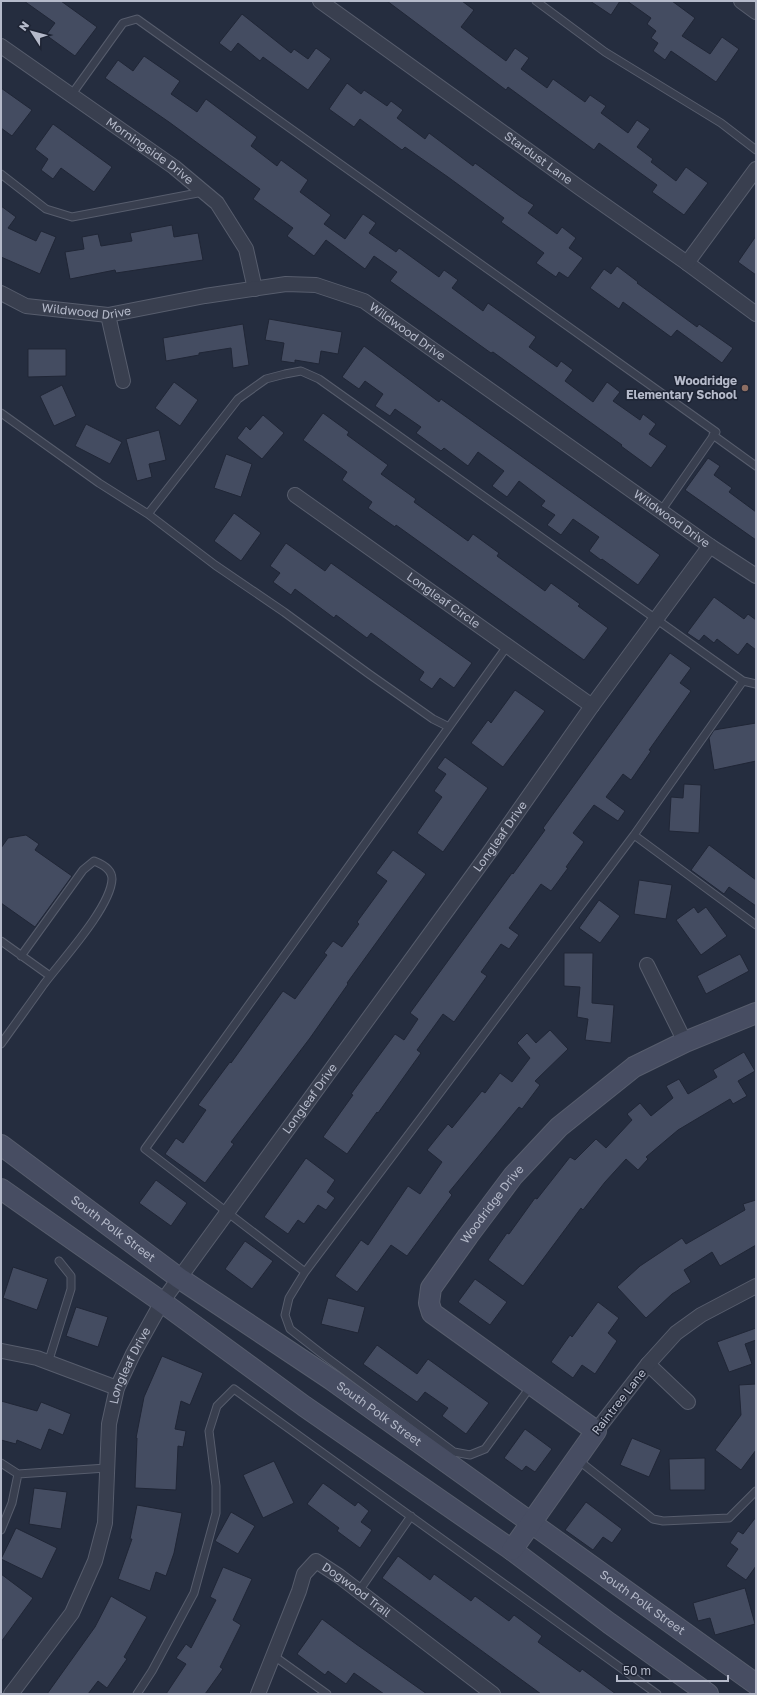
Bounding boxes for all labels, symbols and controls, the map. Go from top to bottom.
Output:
north arrow [12,12,52,52]
text: N [16,19,31,33]
street label: Morningside Drive [103,114,197,187]
street label: Stardust Lane [502,128,576,187]
street label: Wildwood Drive [366,299,449,363]
street label: Wildwood Drive [41,300,132,322]
place label: Woodridge Elementary School [626,373,737,402]
marker: Woodridge Elementary School [740,383,750,393]
street label: Wildwood Drive [631,486,713,551]
street label: Longleaf Circle [404,569,483,631]
street label: Longleaf Drive [470,798,530,875]
street label: Longleaf Drive [279,1060,340,1137]
street label: Woodridge Drive [457,1161,527,1246]
street label: South Polk Street [68,1192,159,1265]
street label: Longleaf Drive [106,1324,154,1405]
street label: Raintree Lane [588,1366,649,1438]
street label: South Polk Street [334,1378,425,1449]
street label: Dogwood Trail [319,1559,394,1620]
street label: South Polk Street [597,1566,688,1638]
scale bar [617,1657,728,1683]
text: 50 m [623,1663,651,1678]

